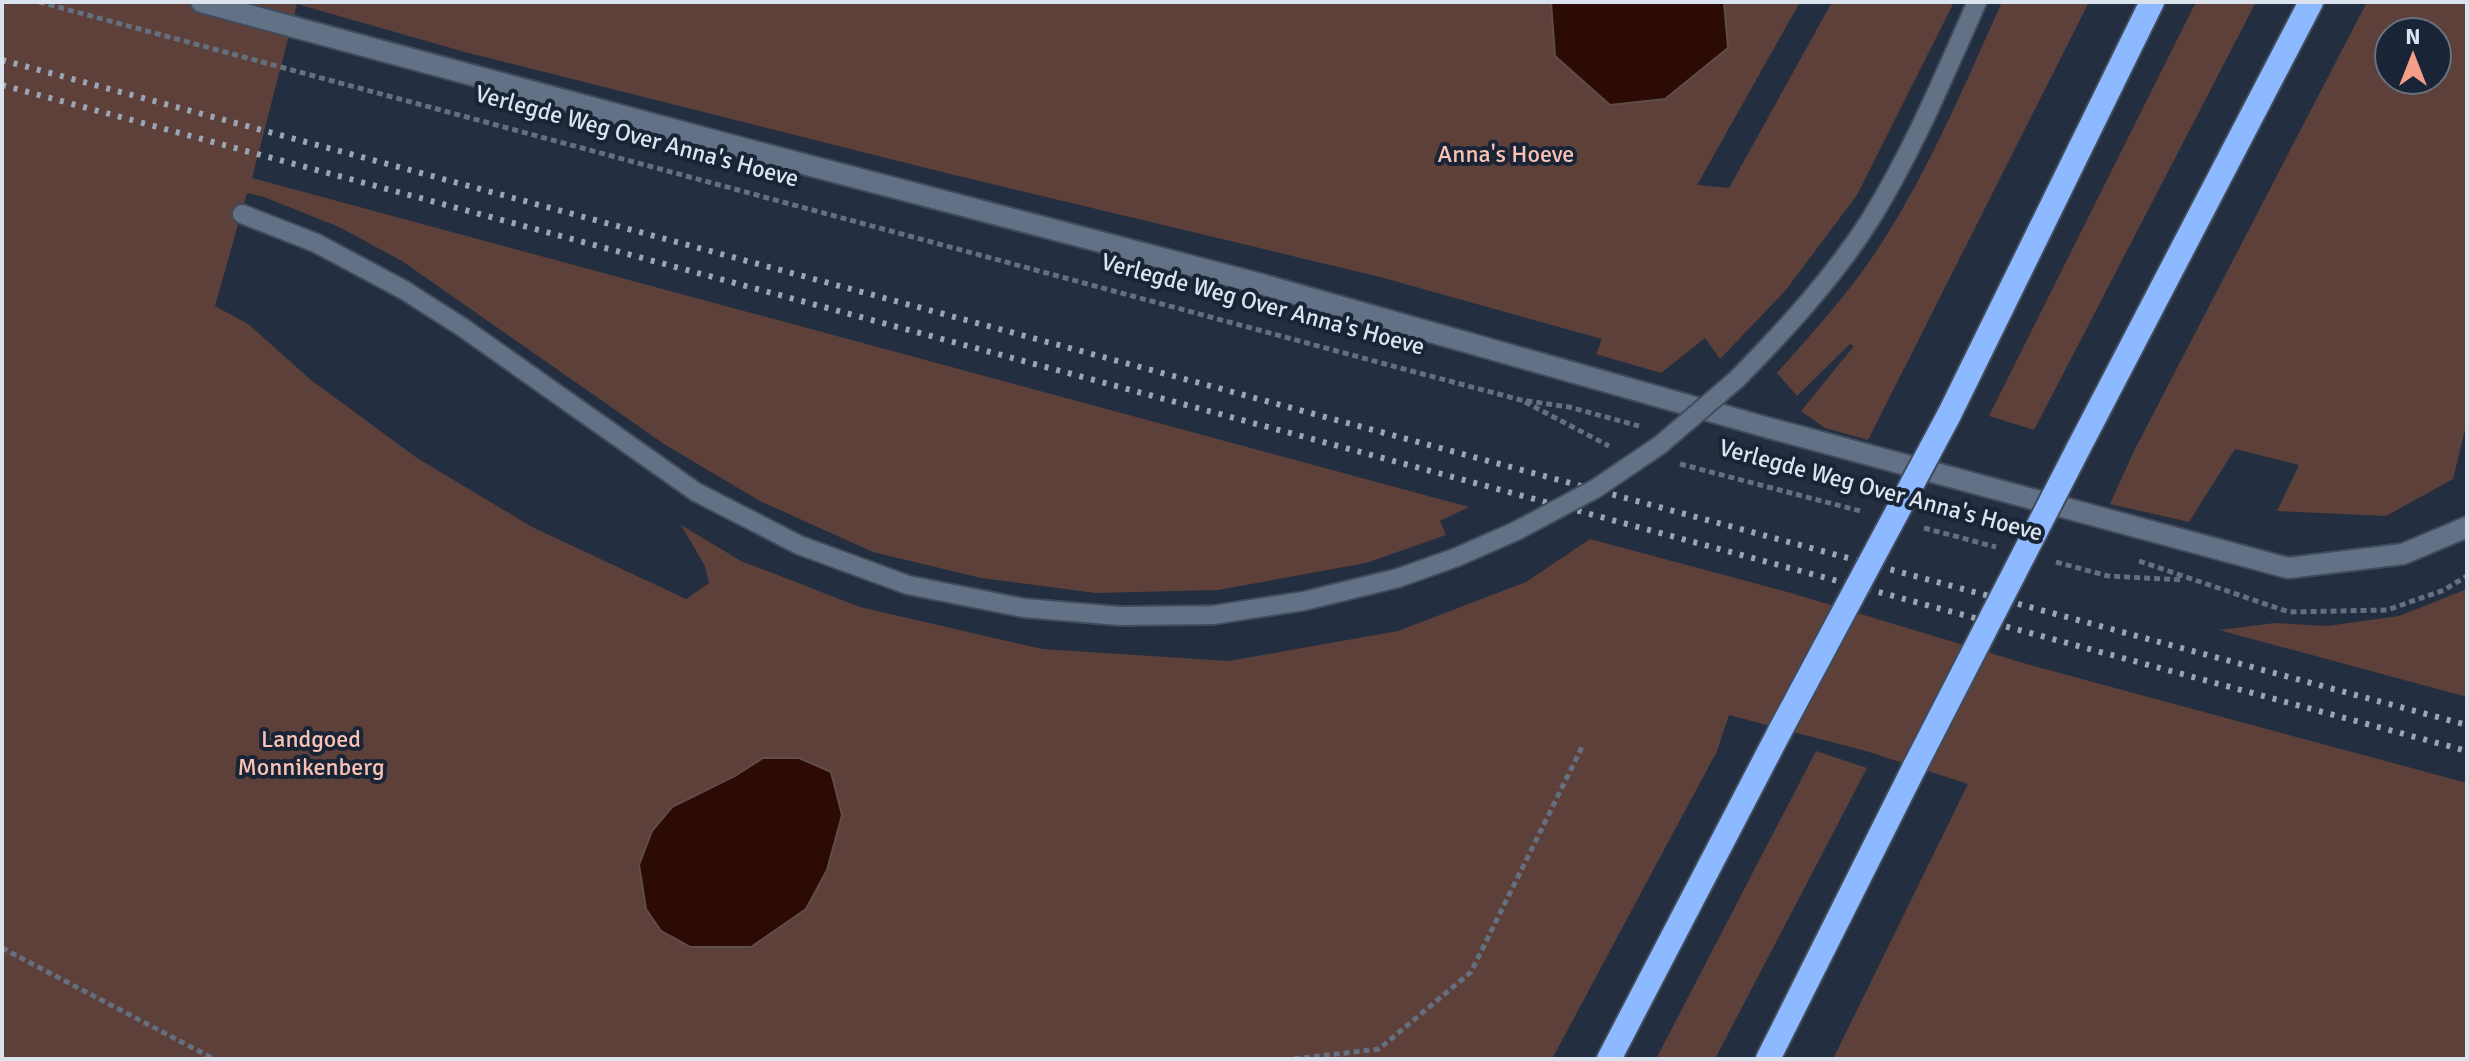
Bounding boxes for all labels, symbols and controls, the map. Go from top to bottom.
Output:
north arrow [2373,16,2453,96]
text: N [2405,23,2421,50]
street label: Verlegde Weg Over Anna's Hoeve [472,78,802,194]
park label: Anna's Hoeve [1438,139,1574,169]
street label: Verlegde Weg Over Anna's Hoeve [1098,246,1428,362]
street label: Verlegde Weg Over Anna's Hoeve [1716,432,2046,548]
park label: Landgoed Monnikenberg [237,724,385,782]

